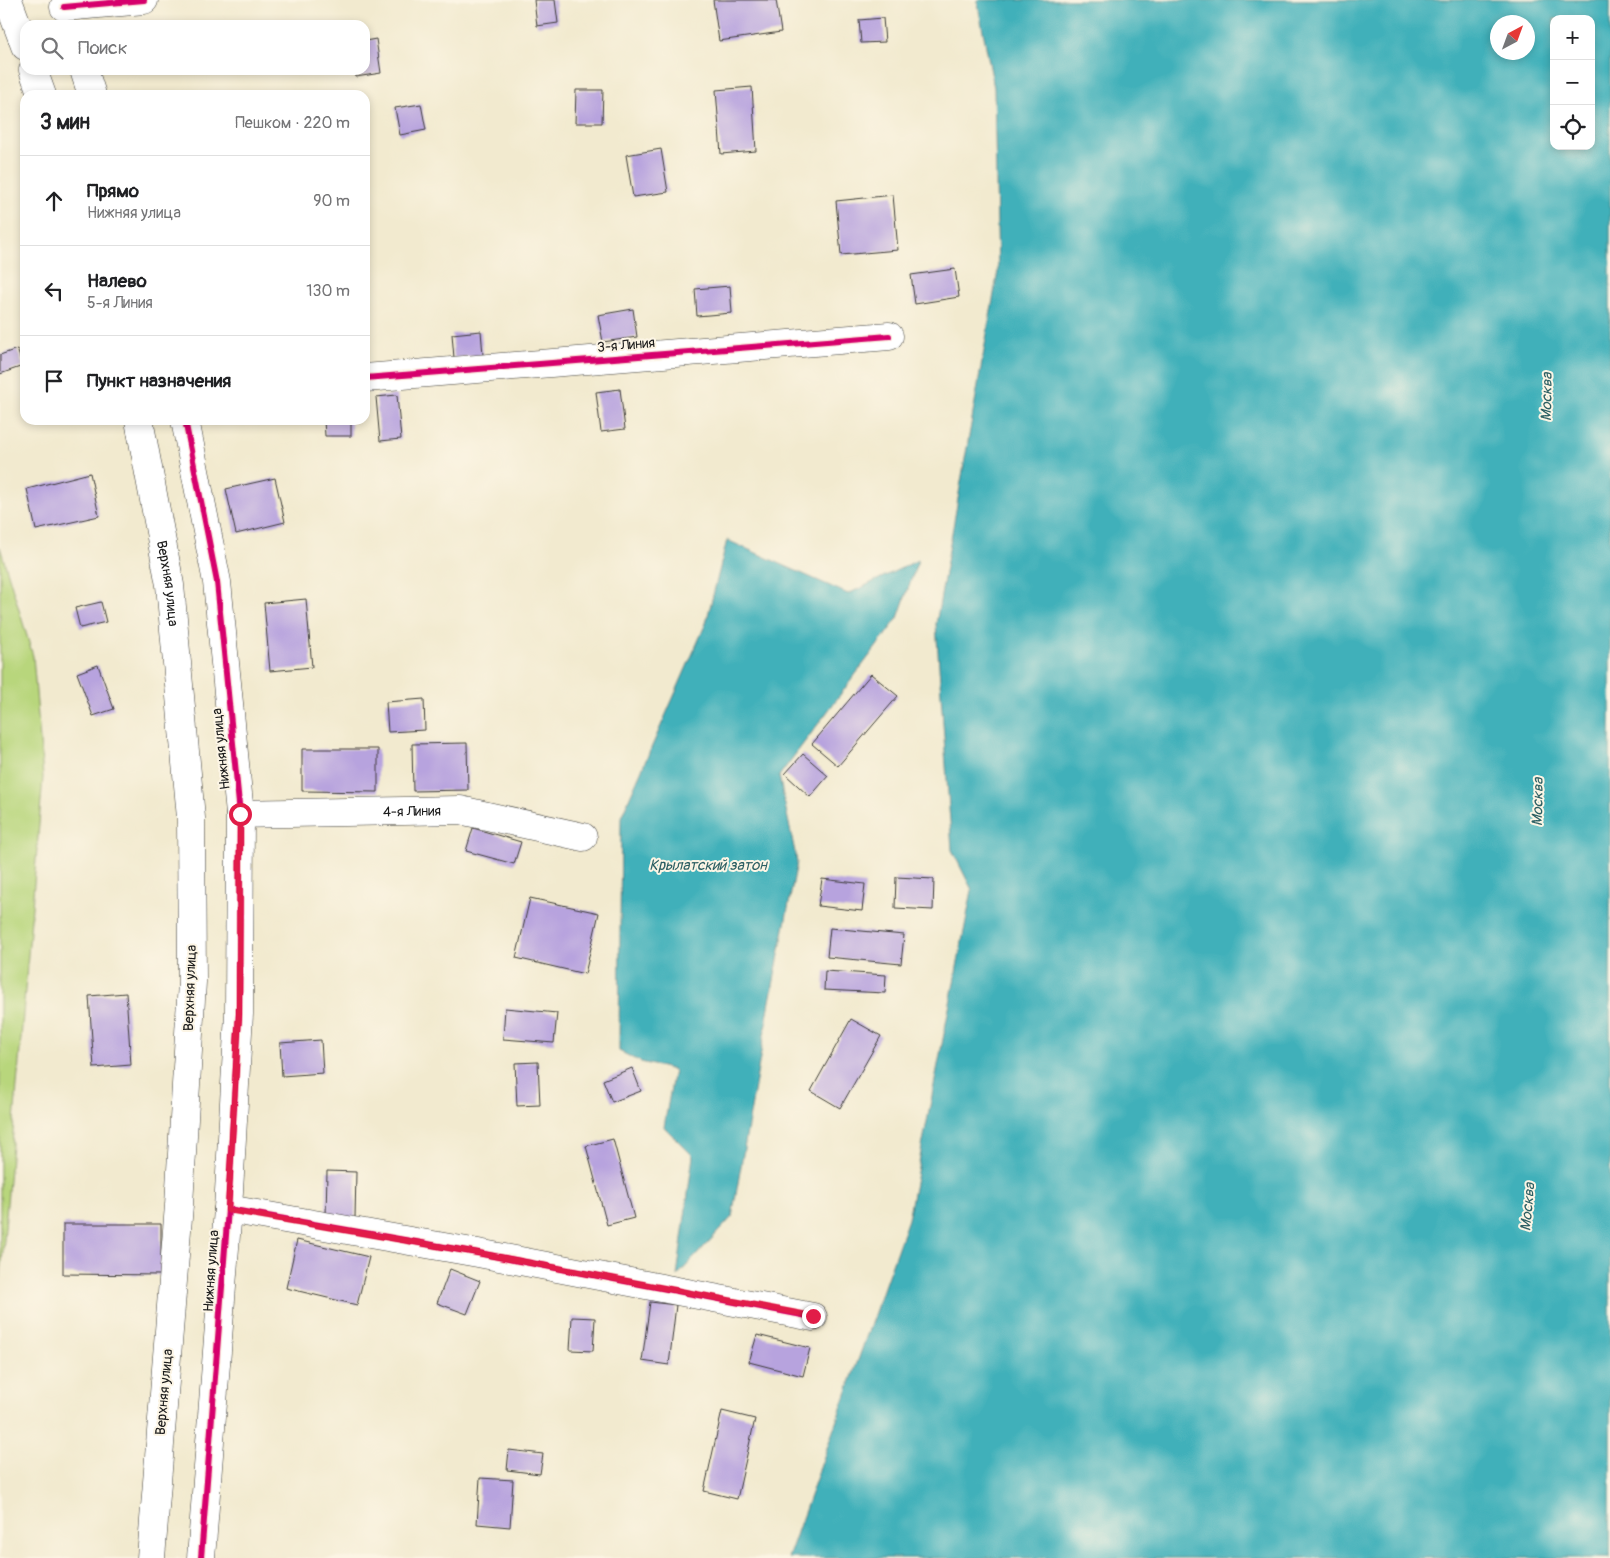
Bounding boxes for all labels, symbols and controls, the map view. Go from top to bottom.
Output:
north arrow [1490,15,1535,60]
map controls [1550,15,1595,150]
button: + [1550,15,1595,60]
search box [20,20,370,75]
icon: search [38,34,66,62]
text: Поиск [78,36,128,60]
button: − [1550,60,1595,105]
button: locate [1550,105,1595,150]
text: 3 мин [40,109,90,136]
text: Пешком · 220 m [235,113,350,133]
text: Прямо [87,179,139,203]
icon: ahead [40,187,68,215]
text: 90 m [313,191,350,211]
text: Нижняя улица [87,203,181,223]
text: Налево [87,269,147,293]
icon: left [40,277,68,305]
text: 130 m [306,281,350,301]
text: 5-я Линия [87,293,153,313]
street label: 3-я Линия [596,334,656,356]
icon: arrive [40,367,68,395]
text: Пункт назначения [87,369,231,393]
water label: Москва [1537,372,1557,421]
street label: Верхняя улица [153,539,182,627]
street label: Нижняя улица [208,707,234,791]
water label: Москва [1528,777,1548,826]
street label: 4-я Линия [383,802,441,820]
route start [229,803,252,826]
water label: Крылатский затон [649,856,768,875]
street label: Верхняя улица [180,944,200,1032]
water label: Москва [1516,1181,1540,1232]
street label: Нижняя улица [200,1229,222,1313]
route end [802,1305,825,1328]
street label: Верхняя улица [152,1348,176,1436]

